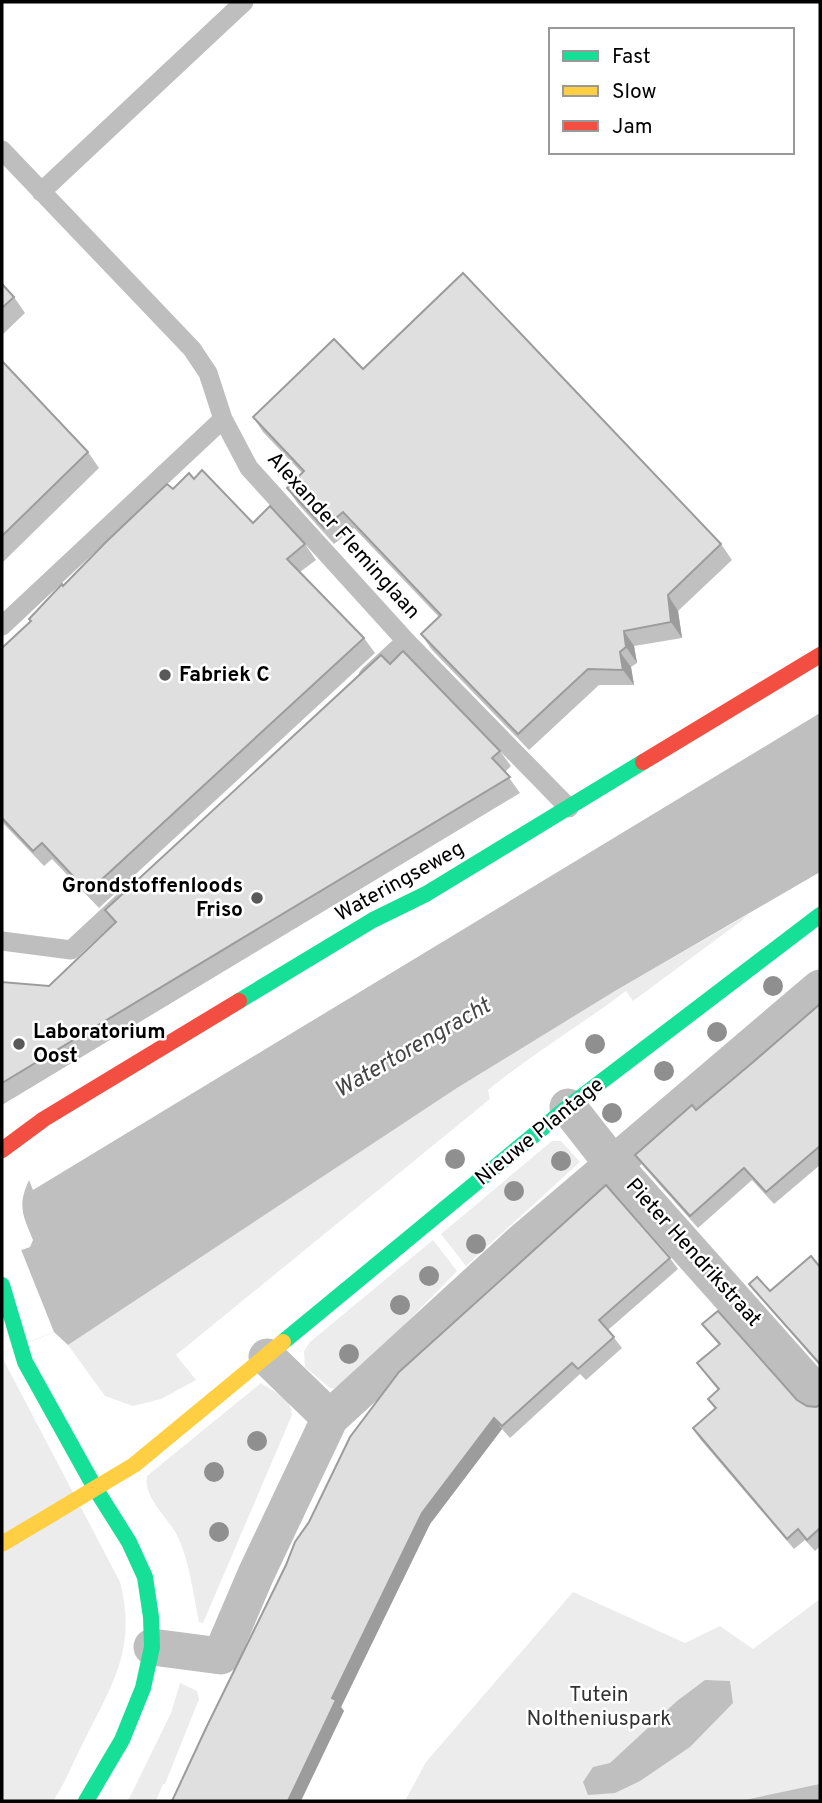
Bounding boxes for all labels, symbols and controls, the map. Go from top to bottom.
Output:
legend [549,28,794,154]
text: Fast [612,44,651,71]
text: Slow [612,79,657,106]
text: Jam [612,114,653,141]
street label: Alexander Fleminglaan [261,447,425,625]
place label: Fabriek C [179,662,270,689]
marker: Fabriek C [157,667,173,683]
street label: Wateringseweg [331,835,469,929]
place label: Grondstoffenloods Friso [62,873,243,924]
marker: Grondstoffenloods Friso [249,890,265,906]
water label: Watertorengracht [330,992,498,1105]
place label: Laboratorium Oost [33,1019,166,1070]
marker: Laboratorium Oost [11,1036,27,1052]
street label: Nieuwe Plantage [470,1072,610,1192]
street label: Pieter Hendrikstraat [619,1173,767,1333]
park label: Tutein Noltheniuspark [527,1682,671,1733]

